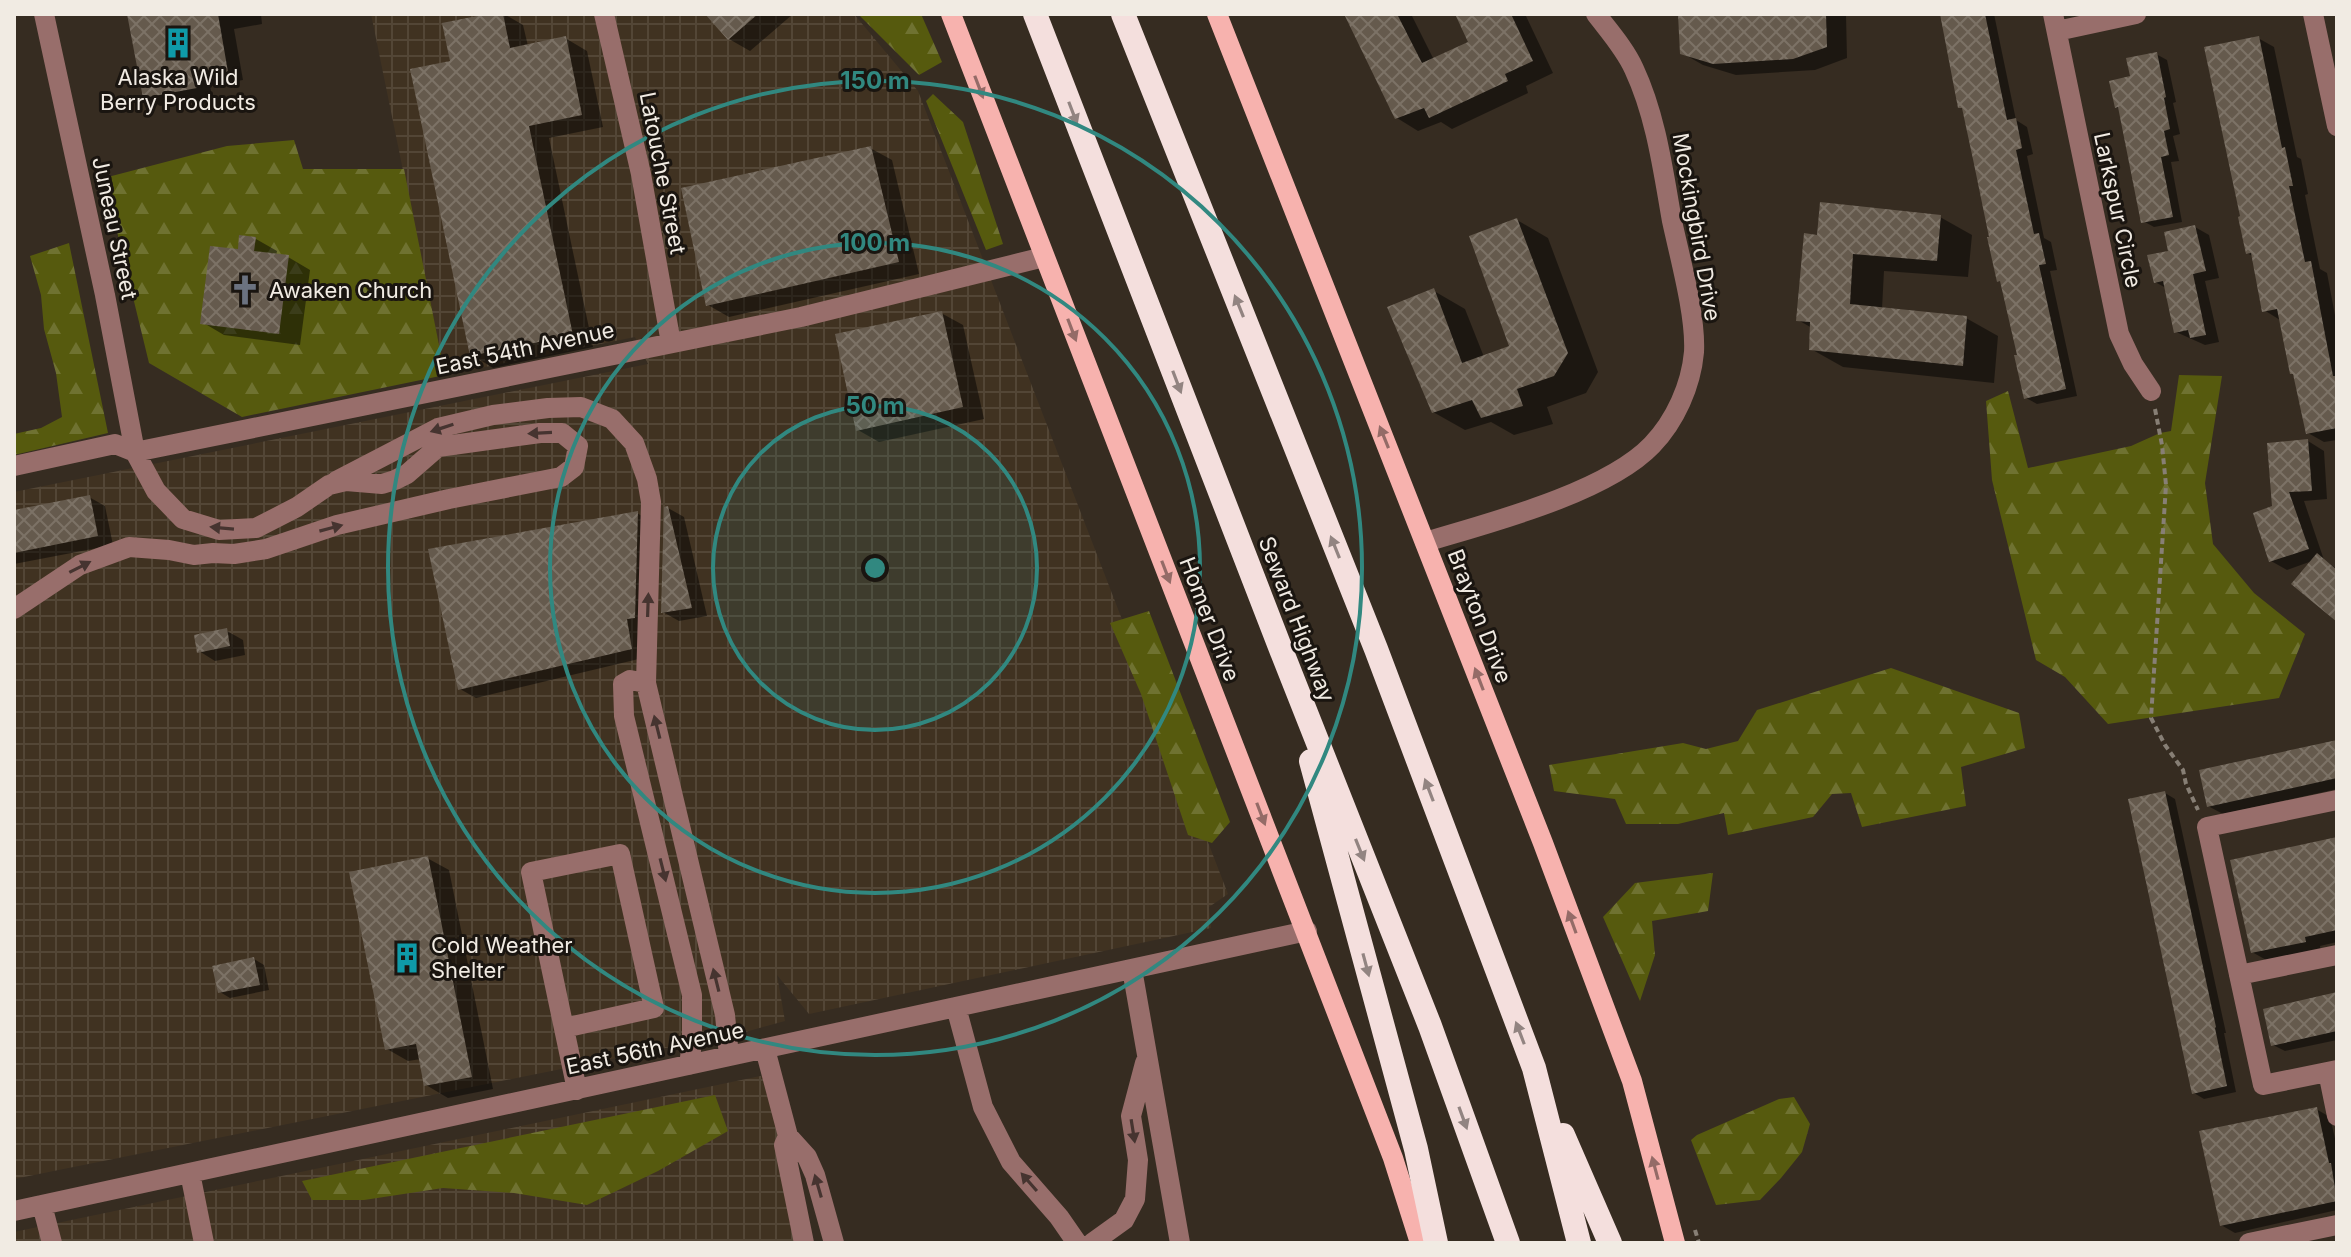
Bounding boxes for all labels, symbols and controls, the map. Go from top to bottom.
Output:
building icon: Alaska Wild Berry Products [161,26,195,60]
place label: Alaska Wild Berry Products [100,64,256,115]
text: 150 m [840,66,910,95]
one-way arrow [973,75,986,99]
street label: Latouche Street [635,90,691,256]
one-way arrow [1067,101,1080,125]
street label: Larkspur Circle [2089,130,2147,290]
street label: Mockingbird Drive [1668,131,1726,323]
street label: Juneau Street [87,154,143,302]
text: 100 m [840,228,910,257]
church icon: Awaken Church [228,273,262,307]
place label: Awaken Church [269,277,432,303]
one-way arrow [1232,294,1245,318]
street label: East 54th Avenue [433,316,617,380]
one-way arrow [1066,318,1079,342]
one-way arrow [1171,370,1184,394]
text: 50 m [845,391,905,420]
one-way arrow [430,423,454,435]
one-way arrow [1377,425,1390,449]
one-way arrow [527,427,552,440]
one-way arrow [318,521,343,533]
one-way arrow [209,522,234,535]
street label: Seward Highway [1253,533,1341,705]
one-way arrow [1328,535,1341,559]
street label: Brayton Drive [1443,545,1517,687]
street label: Homer Drive [1174,553,1246,685]
centre of rings [861,554,889,582]
one-way arrow [1160,560,1173,584]
one-way arrow [68,561,91,574]
one-way arrow [642,592,654,617]
one-way arrow [1472,667,1485,691]
one-way arrow [650,714,662,739]
one-way arrow [1422,778,1435,802]
one-way arrow [1255,802,1268,826]
one-way arrow [1354,838,1367,862]
one-way arrow [657,858,670,883]
one-way arrow [1565,909,1578,933]
place label: Cold Weather Shelter [431,932,573,983]
building icon: Cold Weather Shelter [390,941,424,975]
one-way arrow [1360,954,1373,978]
one-way arrow [709,967,722,992]
street label: East 56th Avenue [564,1016,746,1080]
one-way arrow [1513,1021,1526,1045]
one-way arrow [1457,1107,1470,1131]
one-way arrow [1127,1119,1140,1144]
one-way arrow [1648,1155,1661,1179]
one-way arrow [811,1173,824,1197]
one-way arrow [1020,1173,1038,1192]

